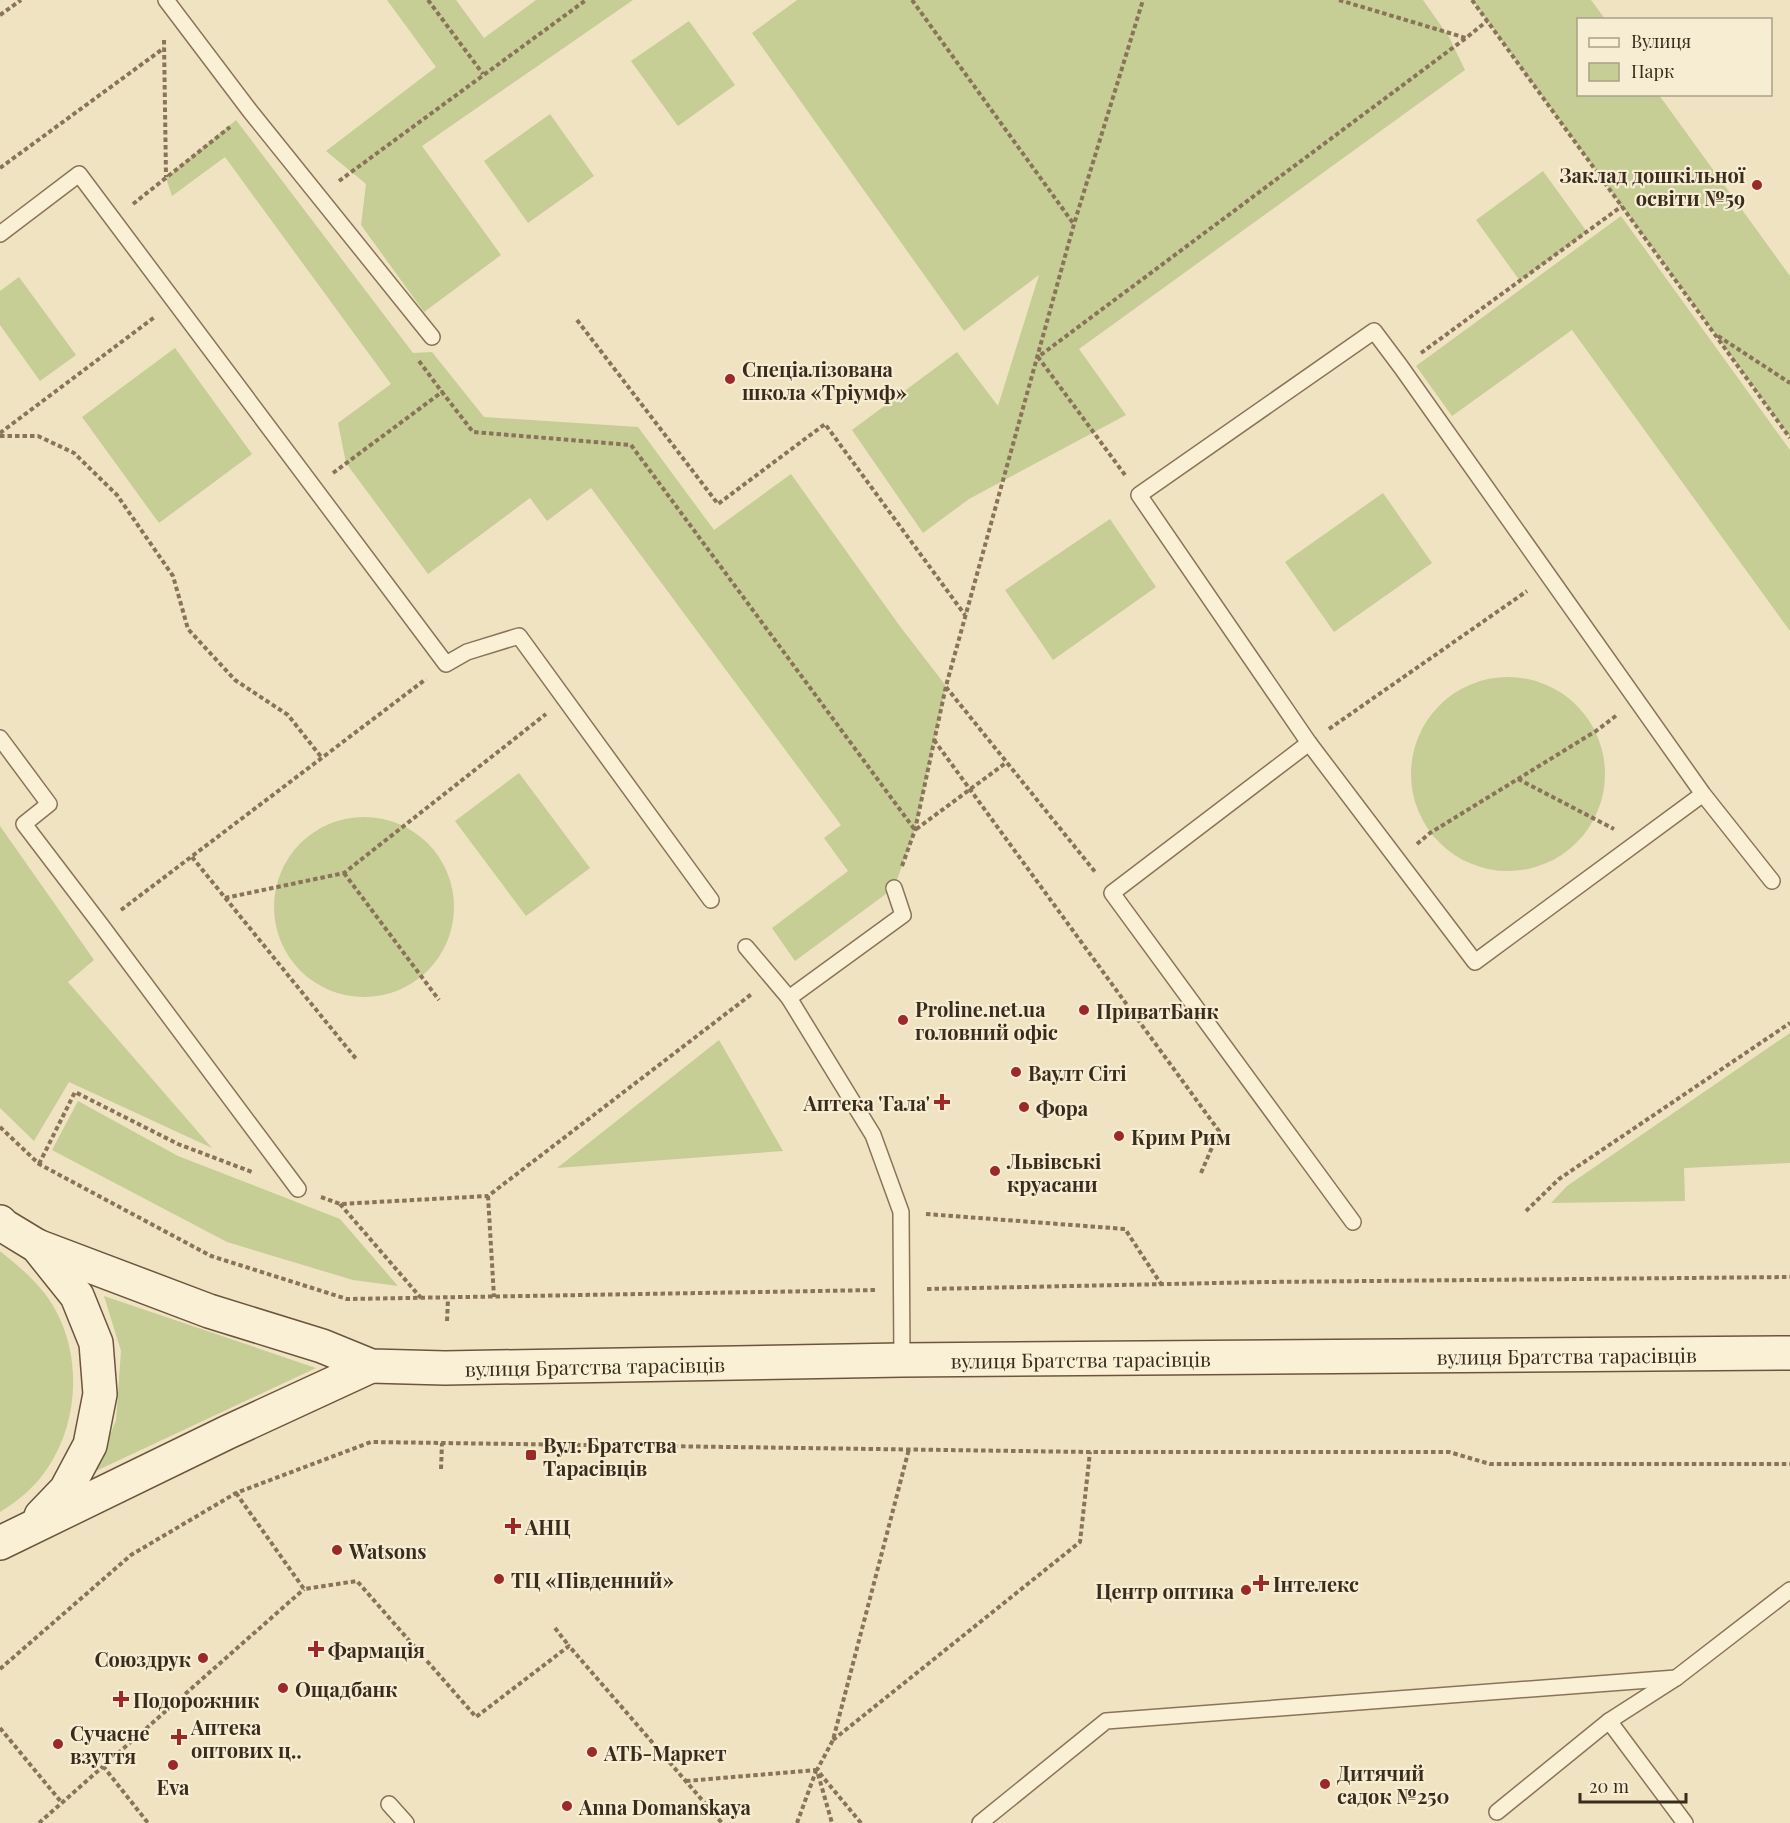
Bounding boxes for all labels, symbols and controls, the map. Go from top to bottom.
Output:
legend [1577,18,1772,96]
text: Вулиця [1631,29,1692,53]
text: Парк [1631,59,1674,83]
place label: Заклад дошкільної освіти №59 [1559,161,1746,211]
marker: Заклад дошкільної освіти №59 [1750,178,1764,192]
place label: Спеціалізована школа «Тріумф» [742,355,907,405]
marker: Спеціалізована школа «Тріумф» [723,372,737,386]
place label: Proline.net.ua головний офіс [915,995,1058,1045]
place label: ПриватБанк [1096,997,1219,1024]
marker: ПриватБанк [1077,1003,1091,1017]
marker: Proline.net.ua головний офіс [896,1013,910,1027]
place label: Ваулт Сіті [1028,1059,1127,1086]
marker: Ваулт Сіті [1009,1065,1023,1079]
place label: Аптека 'Гала' [803,1089,930,1116]
place label: Фора [1036,1094,1089,1121]
marker: Аптека 'Гала' [935,1095,949,1109]
marker: Фора [1017,1100,1031,1114]
place label: Крим Рим [1131,1123,1231,1150]
marker: Крим Рим [1112,1129,1126,1143]
place label: Львівські круасани [1006,1147,1101,1197]
marker: Львівські круасани [988,1164,1002,1178]
street label: вулиця Братства тарасівців [1437,1340,1697,1369]
street label: вулиця Братства тарасівців [951,1344,1211,1373]
street label: вулиця Братства тарасівців [465,1350,725,1381]
place label: Вул. Братства Тарасівців [543,1431,678,1481]
marker: Вул. Братства Тарасівців [524,1448,538,1462]
place label: АНЦ [524,1513,571,1540]
marker: АНЦ [506,1519,520,1533]
place label: Watsons [348,1537,426,1564]
marker: Watsons [330,1543,344,1557]
place label: ТЦ «Південний» [511,1566,674,1593]
place label: Інтелекс [1273,1570,1359,1597]
marker: ТЦ «Південний» [492,1572,506,1586]
marker: Інтелекс [1254,1576,1268,1590]
place label: Центр оптика [1096,1577,1235,1604]
marker: Центр оптика [1239,1583,1253,1597]
place label: Фармація [328,1636,425,1663]
marker: Фармація [309,1642,323,1656]
place label: Союздрук [94,1645,192,1672]
marker: Союздрук [196,1651,210,1665]
place label: Ощадбанк [295,1675,398,1702]
marker: Ощадбанк [276,1681,290,1695]
place label: Подорожник [133,1686,260,1713]
marker: Подорожник [114,1692,128,1706]
place label: Аптека оптових ц‥ [190,1713,302,1763]
place label: Сучасне взуття [70,1719,150,1769]
marker: Аптека оптових ц‥ [172,1730,186,1744]
marker: Сучасне взуття [51,1737,65,1751]
place label: АТБ-Маркет [603,1739,727,1766]
marker: АТБ-Маркет [585,1745,599,1759]
marker: Eva [166,1758,180,1772]
place label: Дитячий садок №250 [1337,1759,1449,1809]
scale bar [1580,1766,1686,1804]
place label: Eva [157,1773,190,1800]
text: 20 m [1589,1774,1629,1798]
marker: Дитячий садок №250 [1318,1777,1332,1791]
place label: Anna Domanskaya [578,1793,752,1820]
marker: Anna Domanskaya [560,1799,574,1813]

